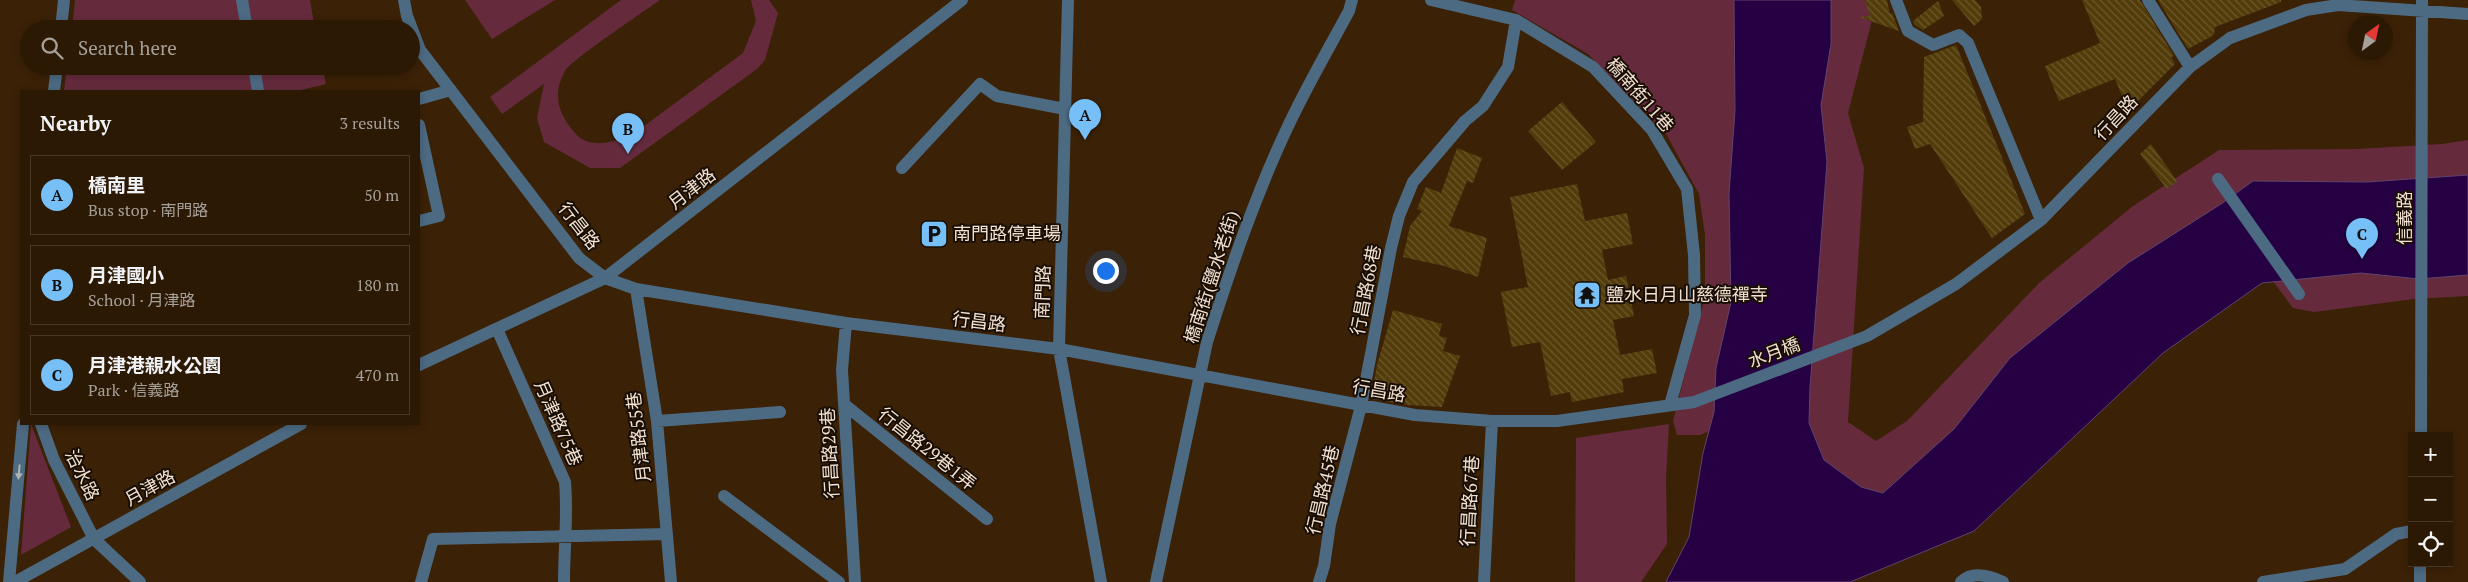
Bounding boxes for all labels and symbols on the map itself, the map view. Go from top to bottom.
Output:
north arrow [2348,15,2393,60]
street label: 橋南街11巷 [1602,52,1680,137]
street label: 行昌路 [2088,89,2142,145]
pin: A [1069,99,1101,140]
pin: B [612,113,644,154]
street label: 月津路 [663,162,720,214]
street label: 信義路 [2392,191,2416,245]
street label: 行昌路 [554,197,606,254]
street label: 橋南街(鹽水老街) [1178,207,1244,346]
pin: C [2346,218,2378,259]
parking icon: 南門路停車場 [919,219,949,249]
place label: 南門路停車場 [953,221,1061,245]
street label: 行昌路68巷 [1345,243,1385,337]
your location [1093,258,1119,284]
street label: 南門路 [1029,265,1055,319]
temple icon: 鹽水日月山慈德禪寺 [1572,280,1602,310]
place label: 鹽水日月山慈德禪寺 [1606,282,1768,306]
street label: 行昌路 [951,306,1007,336]
street label: 水月橋 [1744,331,1803,373]
street label: 行昌路 [1351,374,1408,407]
street label: 月津路75巷 [529,376,588,469]
street label: 月津路55巷 [621,390,655,484]
street label: 行昌路29巷1弄 [874,402,981,495]
street label: 行昌路29巷 [815,407,843,499]
street label: 行昌路45巷 [1300,443,1344,537]
street label: 治水路 [60,445,106,504]
street label: 行昌路67巷 [1455,455,1483,547]
street label: 月津路 [120,464,179,511]
one-way arrow [14,465,22,481]

